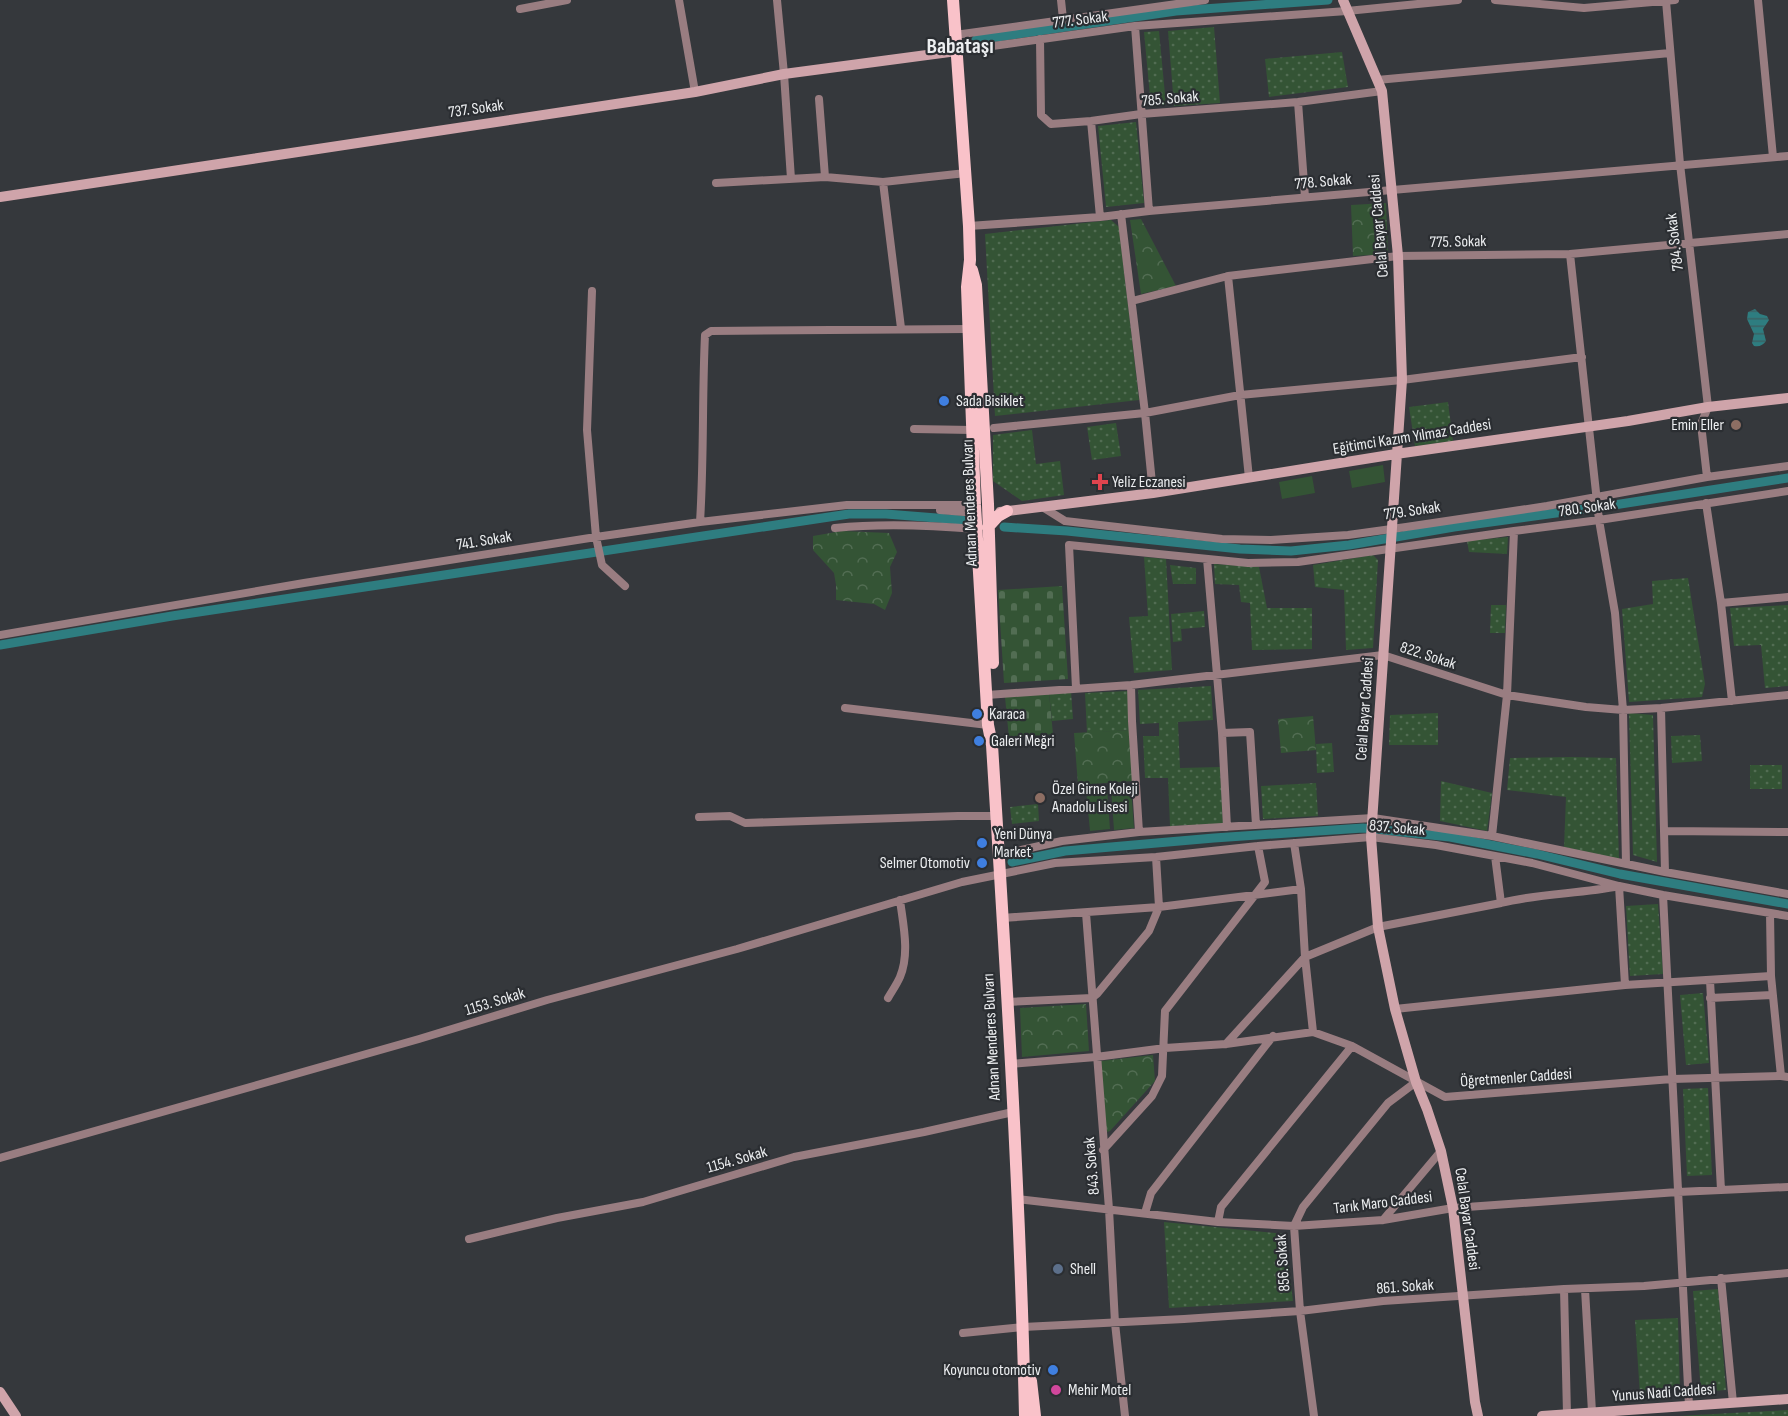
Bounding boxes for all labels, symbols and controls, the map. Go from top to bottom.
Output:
street label: 777. Sokak [1051,7,1109,33]
district label: Babataşı [926,33,994,60]
street label: 785. Sokak [1141,87,1199,111]
street label: 737. Sokak [447,96,505,122]
street label: 778. Sokak [1294,170,1352,194]
street label: Celal Bayar Caddesi [1365,174,1393,278]
street label: 784. Sokak [1662,212,1688,272]
street label: 775. Sokak [1430,232,1486,252]
place label: Sada Bisiklet [956,392,1024,411]
marker: Sada Bisiklet [937,394,951,408]
street label: Eğitimci Kazım Yılmaz Caddesi [1332,415,1492,459]
place label: Emin Eller [1671,416,1724,435]
marker: Emin Eller [1729,418,1743,432]
street label: Adnan Menderes Bulvarı [958,439,982,568]
place label: Yeliz Eczanesi [1112,473,1186,492]
marker: Yeliz Eczanesi [1093,475,1107,489]
street label: 780. Sokak [1557,495,1617,521]
street label: 779. Sokak [1382,498,1442,524]
street label: 741. Sokak [455,527,513,555]
street label: 822. Sokak [1398,638,1458,674]
street label: Celal Bayar Caddesi [1352,657,1378,761]
place label: Karaca [989,705,1025,724]
marker: Karaca [970,707,984,721]
place label: Galeri Meğri [991,732,1054,751]
marker: Galeri Meğri [972,734,986,748]
place label: Özel Girne Koleji Anadolu Lisesi [1051,780,1138,817]
marker: Özel Girne Koleji Anadolu Lisesi [1033,791,1047,805]
street label: 837. Sokak [1368,816,1426,840]
place label: Yeni Dünya Market [994,825,1052,862]
marker: Yeni Dünya Market [975,836,989,850]
place label: Selmer Otomotiv [880,854,970,873]
marker: Selmer Otomotiv [975,856,989,870]
street label: Adnan Menderes Bulvarı [979,973,1005,1102]
street label: 1153. Sokak [463,984,527,1020]
street label: Öğretmenler Caddesi [1459,1065,1573,1091]
street label: 843. Sokak [1080,1136,1104,1196]
street label: 1154. Sokak [705,1142,769,1178]
street label: Celal Bayar Caddesi [1450,1167,1484,1271]
street label: Tarık Maro Caddesi [1333,1188,1433,1218]
street label: 856. Sokak [1272,1234,1294,1292]
place label: Shell [1070,1260,1096,1279]
marker: Shell [1051,1262,1065,1276]
street label: 861. Sokak [1376,1276,1434,1298]
place label: Koyuncu otomotiv [943,1361,1041,1380]
marker: Koyuncu otomotiv [1046,1363,1060,1377]
street label: Yunus Nadi Caddesi [1612,1380,1716,1406]
place label: Mehir Motel [1068,1381,1131,1400]
marker: Mehir Motel [1049,1383,1063,1397]

